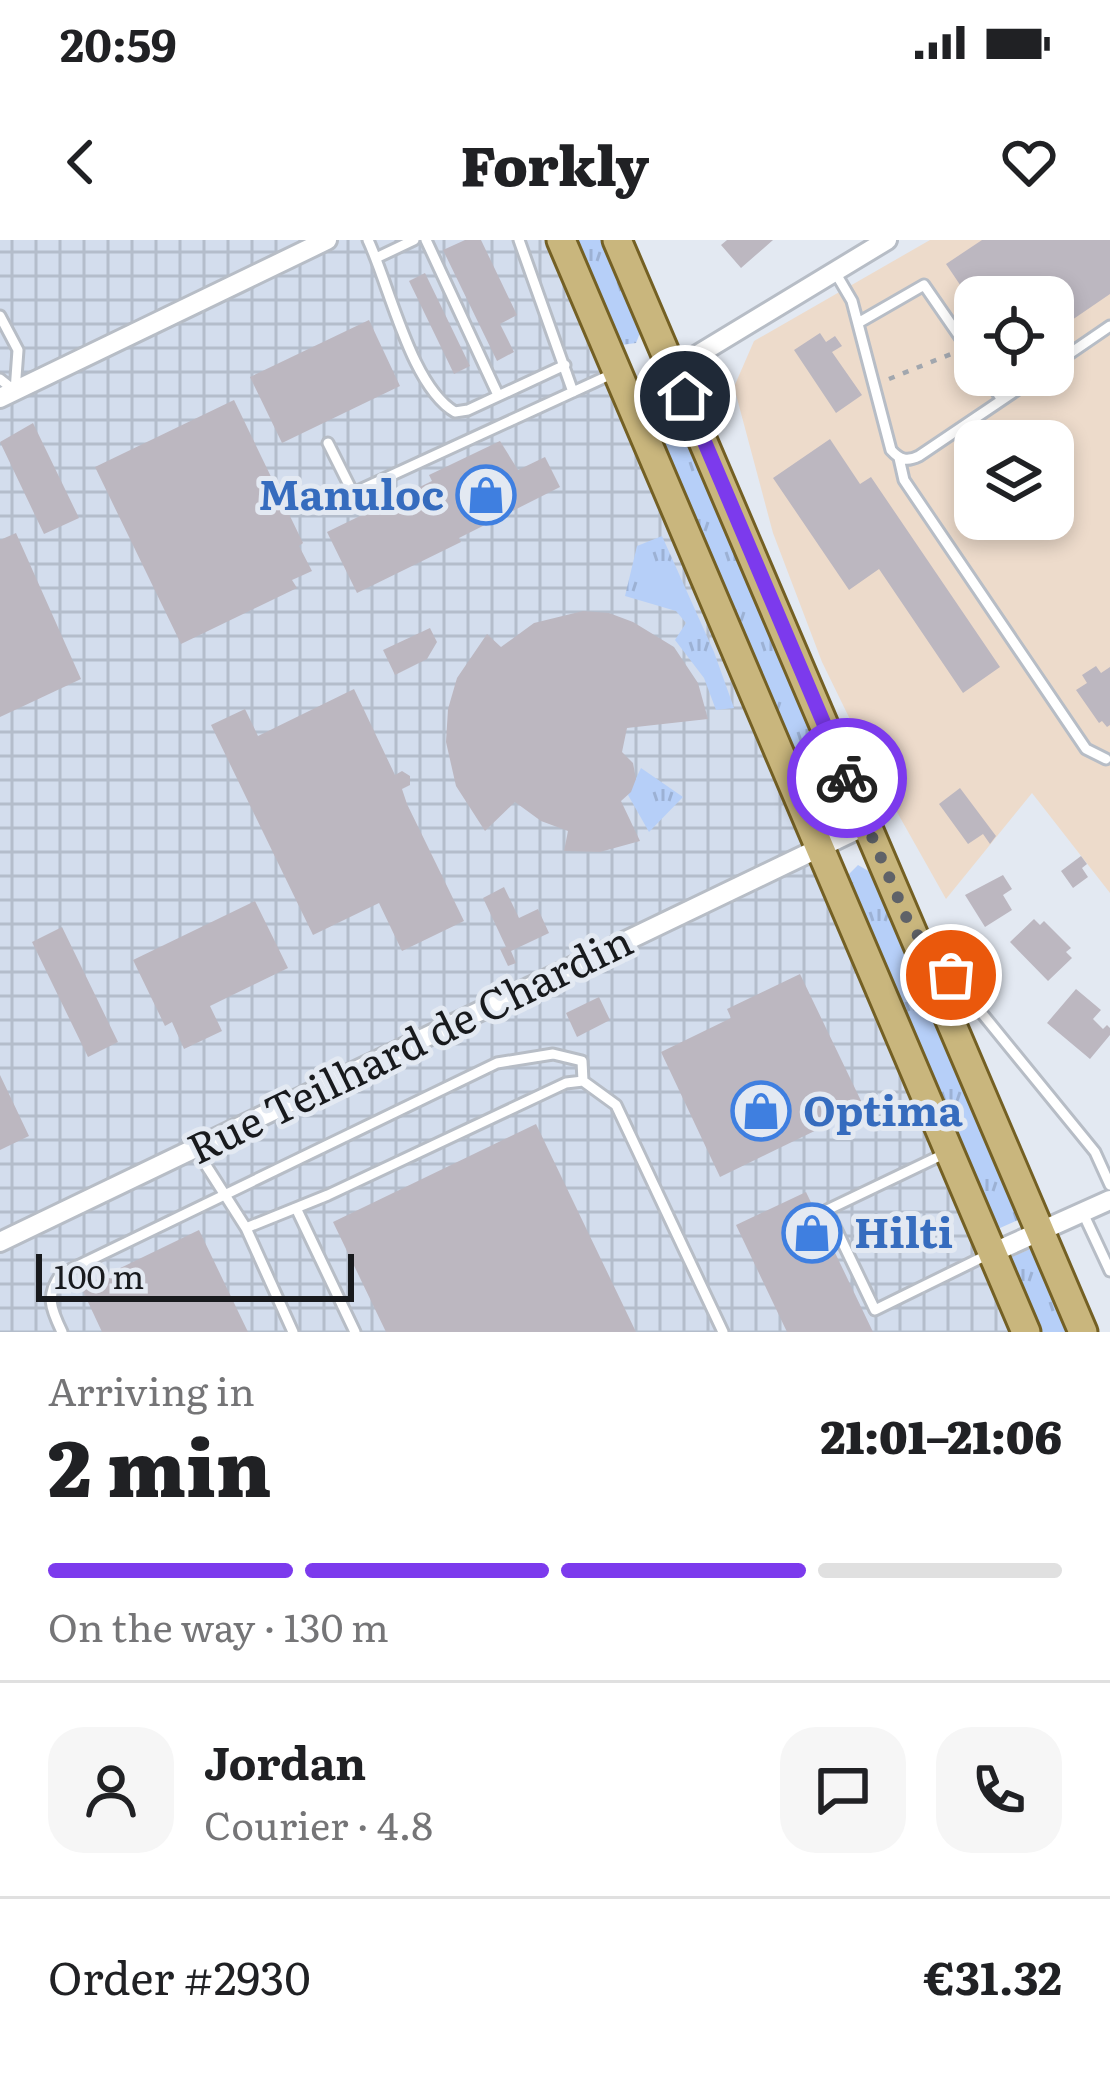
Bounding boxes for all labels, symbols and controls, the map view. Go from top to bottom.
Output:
text: 20:59 [60,9,177,76]
text: Forkly [461,122,649,203]
icon: back [48,129,114,195]
icon: heart [996,129,1062,195]
map controls [954,276,1074,540]
button: locate [954,276,1074,396]
pin [634,345,736,447]
icon: home [652,363,718,429]
button: layers [954,420,1074,540]
place label: Manuloc [258,461,444,523]
shop icon: Manuloc [455,464,517,526]
courier [787,718,907,838]
icon: bike [814,745,880,811]
street label: Rue Teilhard de Chardin [176,907,642,1177]
pin [900,924,1002,1026]
icon: bag [918,942,984,1008]
place label: Optima [803,1077,963,1139]
shop icon: Optima [730,1080,792,1142]
place label: Hilti [854,1199,953,1261]
shop icon: Hilti [781,1202,843,1264]
scale bar [36,1248,354,1301]
text: 100 m [54,1250,144,1299]
text: Arriving in [48,1360,255,1418]
text: 21:01–21:06 [821,1401,1062,1468]
text: 2 min [48,1405,271,1521]
text: On the way · 130 m [48,1596,389,1654]
button: person [48,1727,174,1853]
text: Jordan [204,1727,366,1794]
button: chat [780,1727,906,1853]
button: phone [936,1727,1062,1853]
text: Courier · 4.8 [204,1794,433,1852]
text: Order #2930 [48,1942,310,2009]
text: €31.32 [924,1942,1062,2009]

